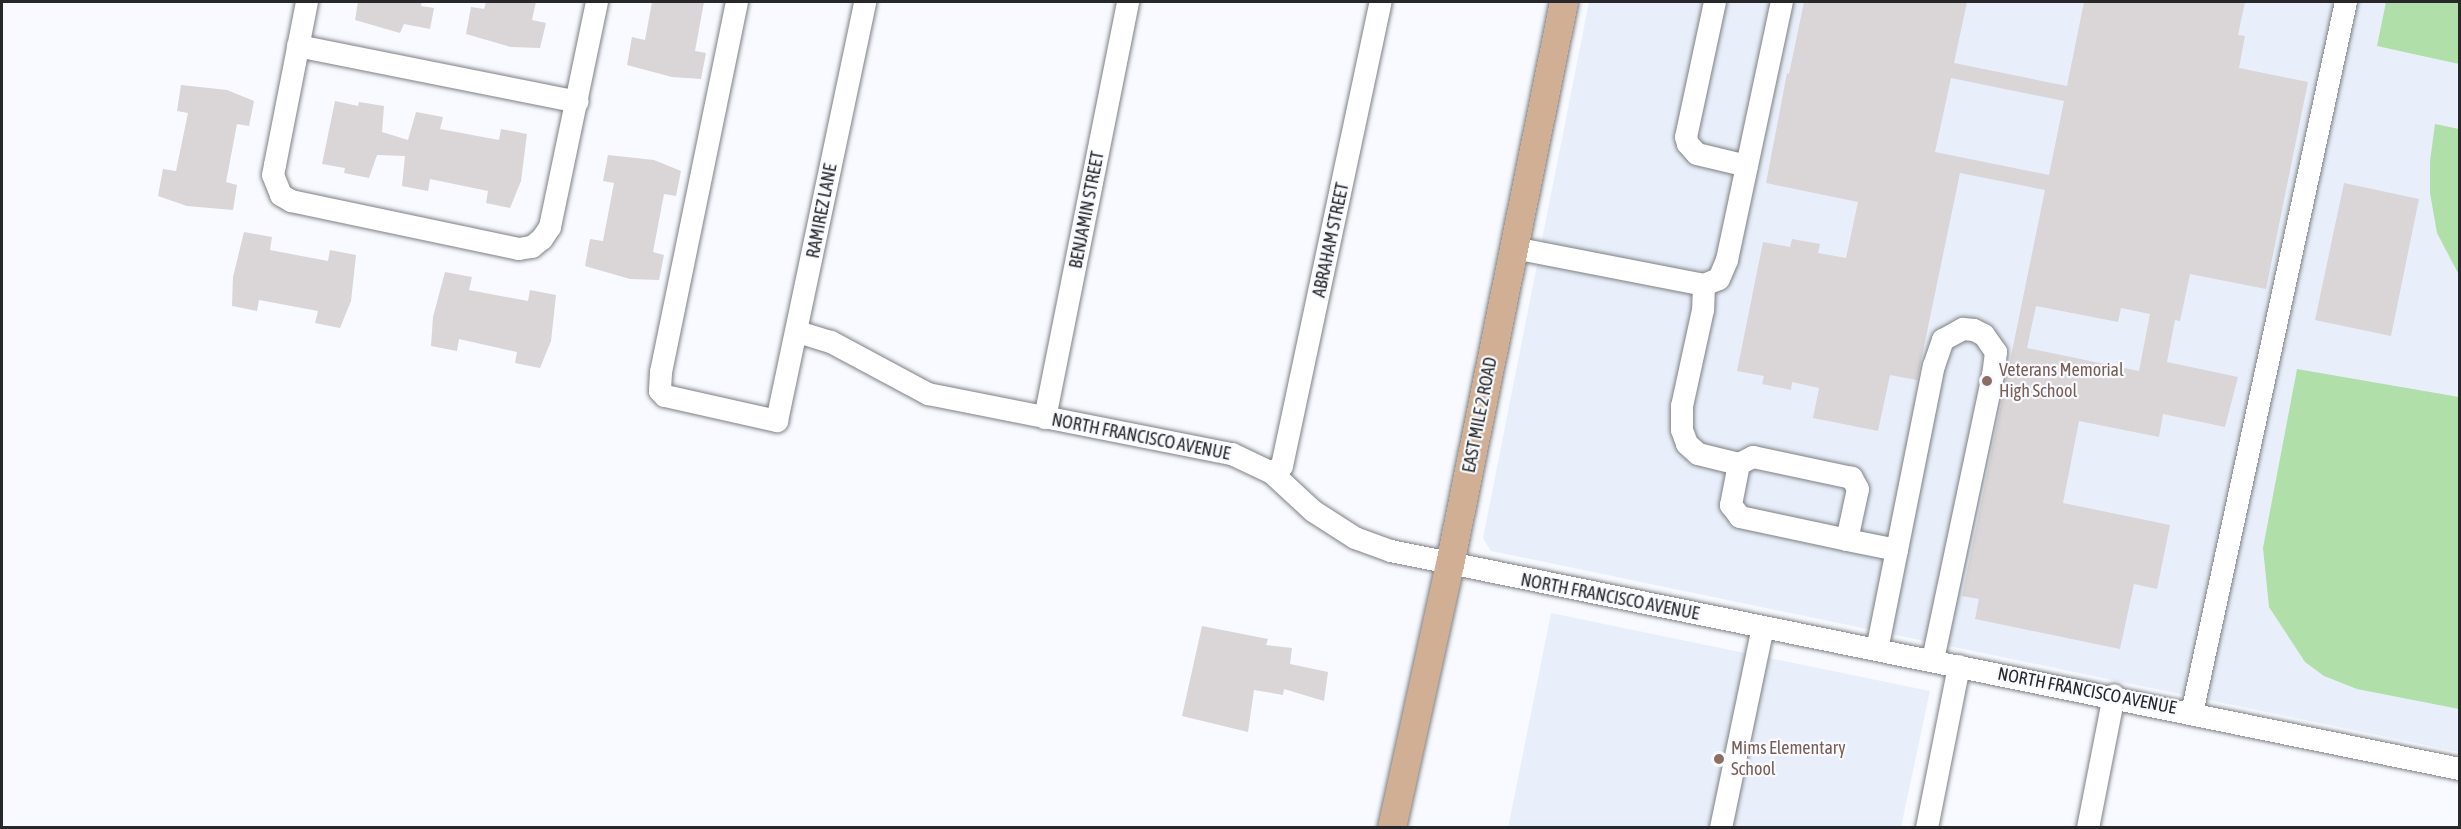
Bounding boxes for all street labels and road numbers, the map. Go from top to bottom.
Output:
street label: BENJAMIN STREET [1065,150,1109,270]
street label: RAMIREZ LANE [802,162,842,260]
street label: ABRAHAM STREET [1308,181,1354,299]
street label: EAST MILE 2 ROAD [1458,355,1502,475]
street label: NORTH FRANCISCO AVENUE [1050,409,1232,465]
street label: NORTH FRANCISCO AVENUE [1519,569,1701,625]
street label: NORTH FRANCISCO AVENUE [1996,663,2178,719]

